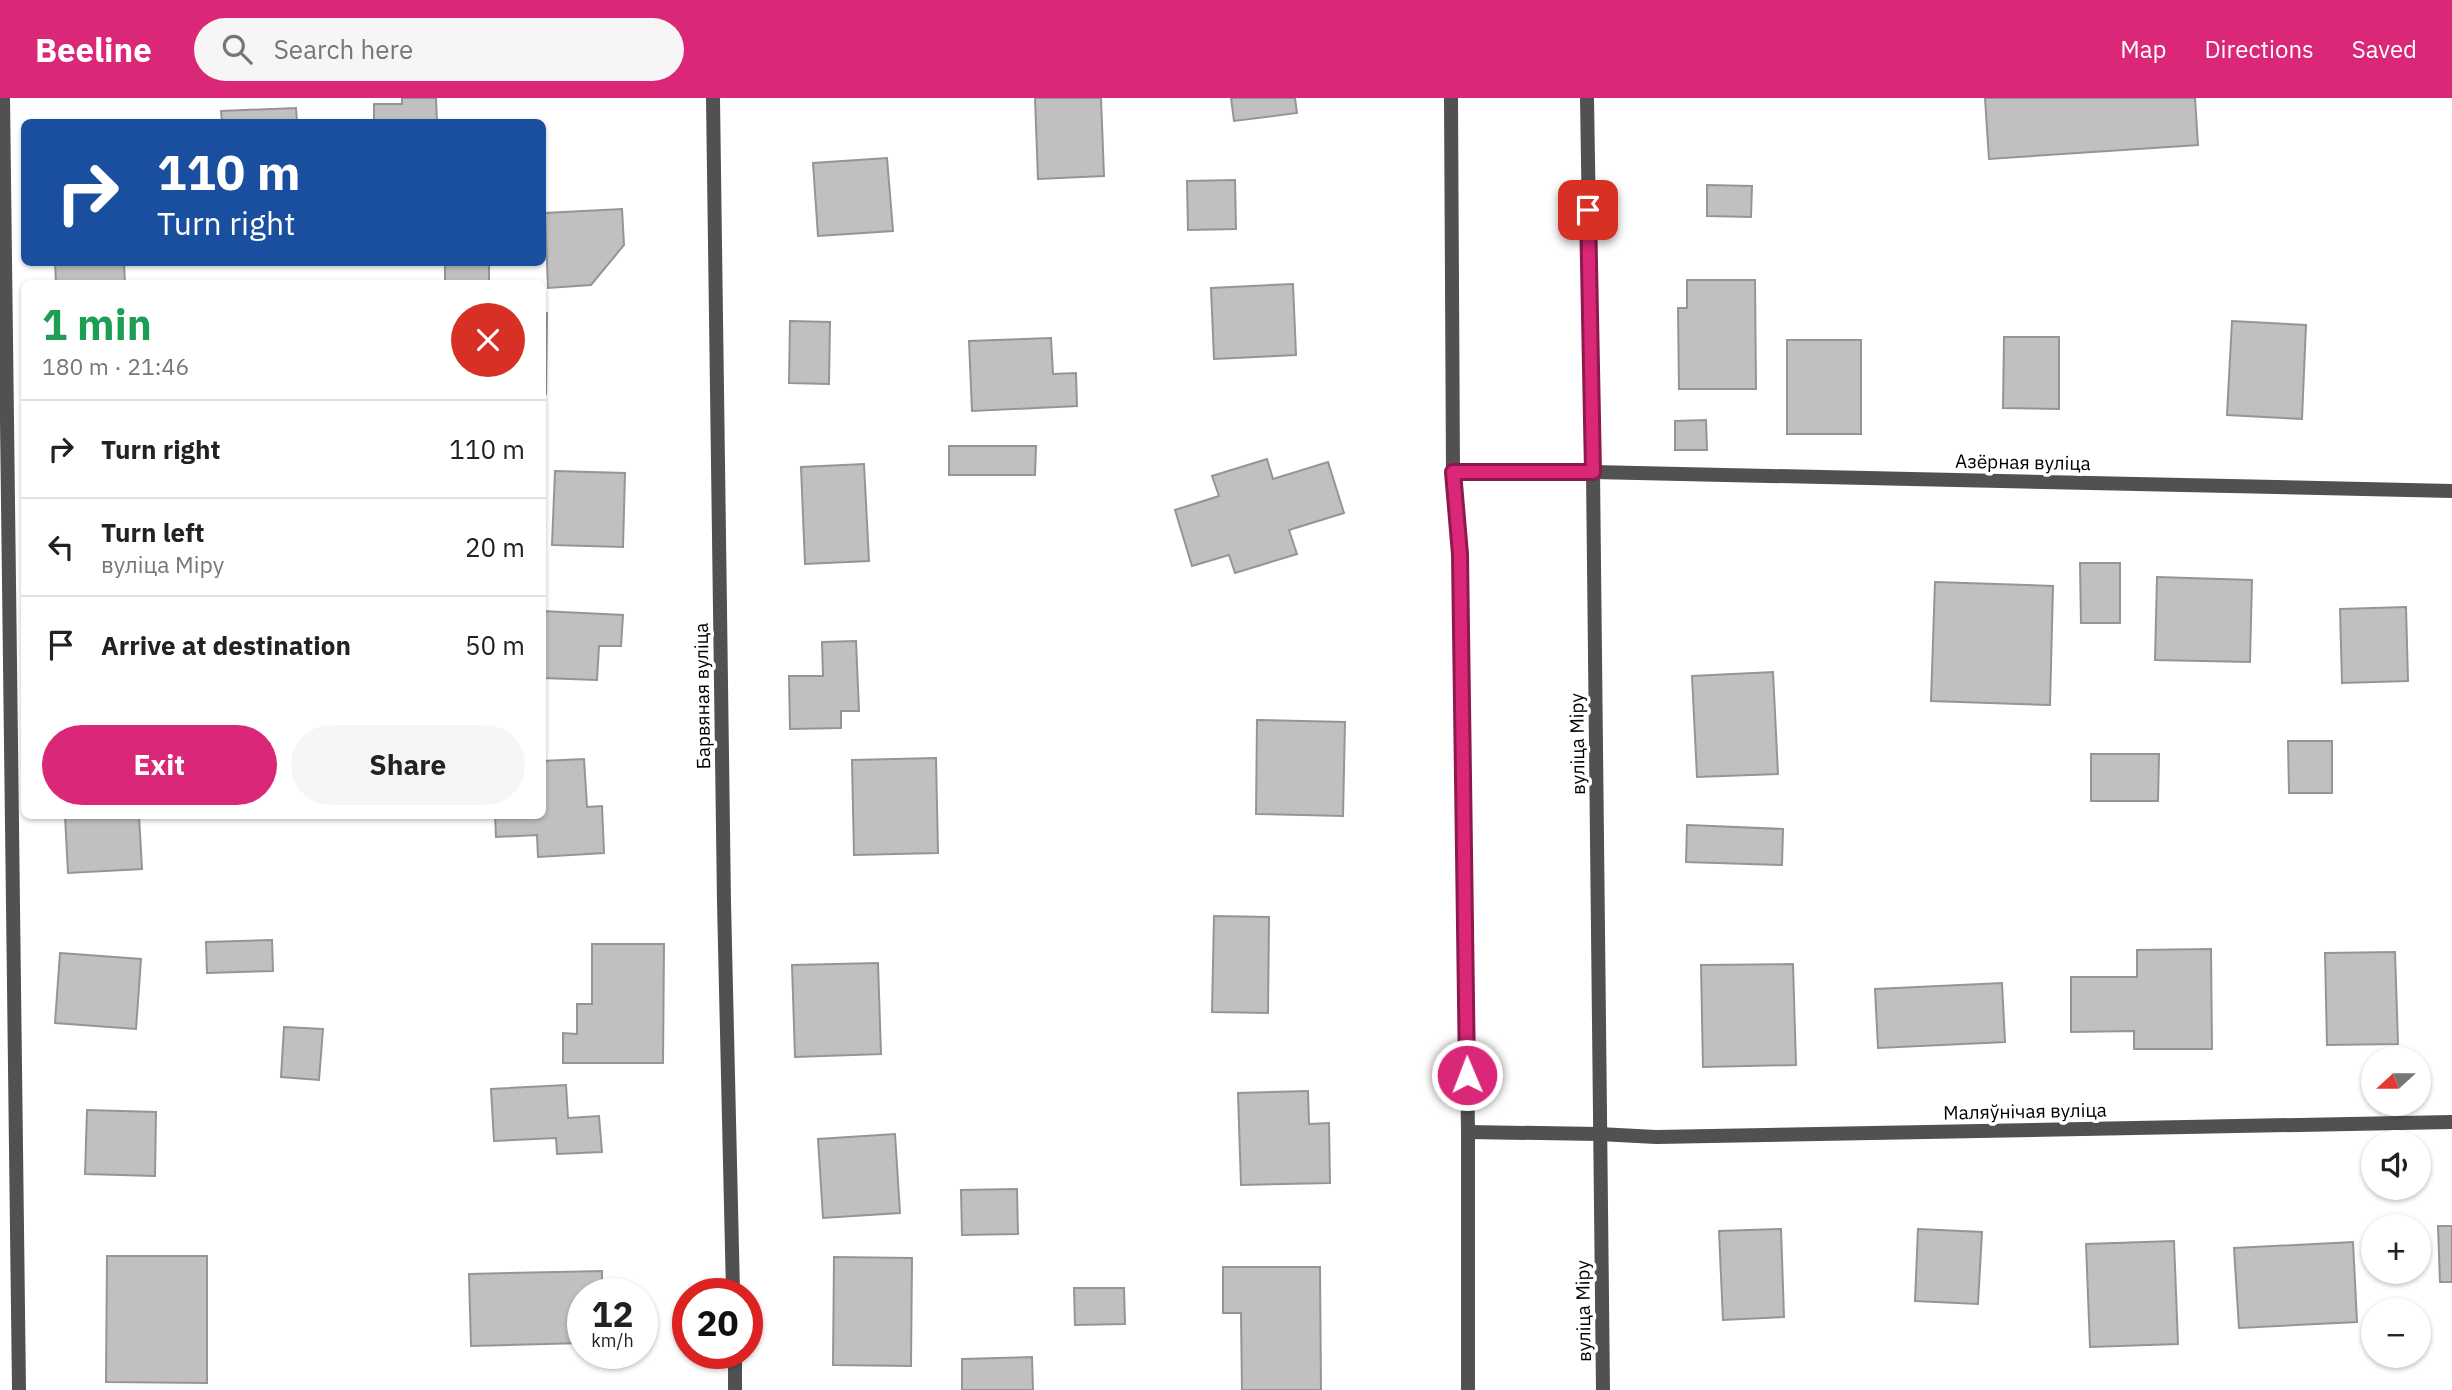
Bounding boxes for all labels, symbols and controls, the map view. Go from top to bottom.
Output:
search box [194,18,684,81]
text: Beeline [35,28,152,71]
icon: search [218,30,256,68]
text: Search here [274,32,413,66]
text: Map [2120,33,2166,65]
text: Directions [2204,33,2314,65]
text: Saved [2352,33,2417,65]
text: 110 m [157,140,301,203]
icon: right [42,147,133,238]
pin [1558,180,1618,240]
icon: arrive [1569,191,1607,229]
text: Turn right [157,202,295,244]
text: 1 min [42,297,152,352]
button: close [451,303,525,377]
text: 180 m · 21:46 [42,351,189,381]
icon: right [42,430,80,468]
text: Turn right [101,432,220,466]
text: 110 m [449,432,525,466]
street label: Азёрная вуліца [1955,449,2091,475]
text: Turn left [101,515,204,549]
icon: left [42,528,80,566]
text: 20 m [465,530,525,564]
text: вуліца Міру [101,549,224,579]
street label: Барвяная вуліца [689,623,715,769]
icon: arrive [42,626,80,664]
text: Arrive at destination [101,628,351,662]
text: 50 m [465,628,525,662]
street label: вуліца Міру [1564,692,1590,795]
button: Exit [42,725,277,805]
button: Share [291,725,525,805]
position arrow [1430,1038,1504,1112]
north arrow [2361,1046,2431,1116]
map controls [2361,1046,2431,1368]
street label: Маляўнічая вуліца [1943,1098,2107,1124]
button: sound [2361,1130,2431,1200]
button: + [2361,1214,2431,1284]
street label: вуліца Міру [1570,1259,1596,1362]
speed limit sign: 20 [672,1278,763,1369]
text: 12 [591,1291,634,1337]
button: − [2361,1298,2431,1368]
text: km/h [591,1329,634,1352]

